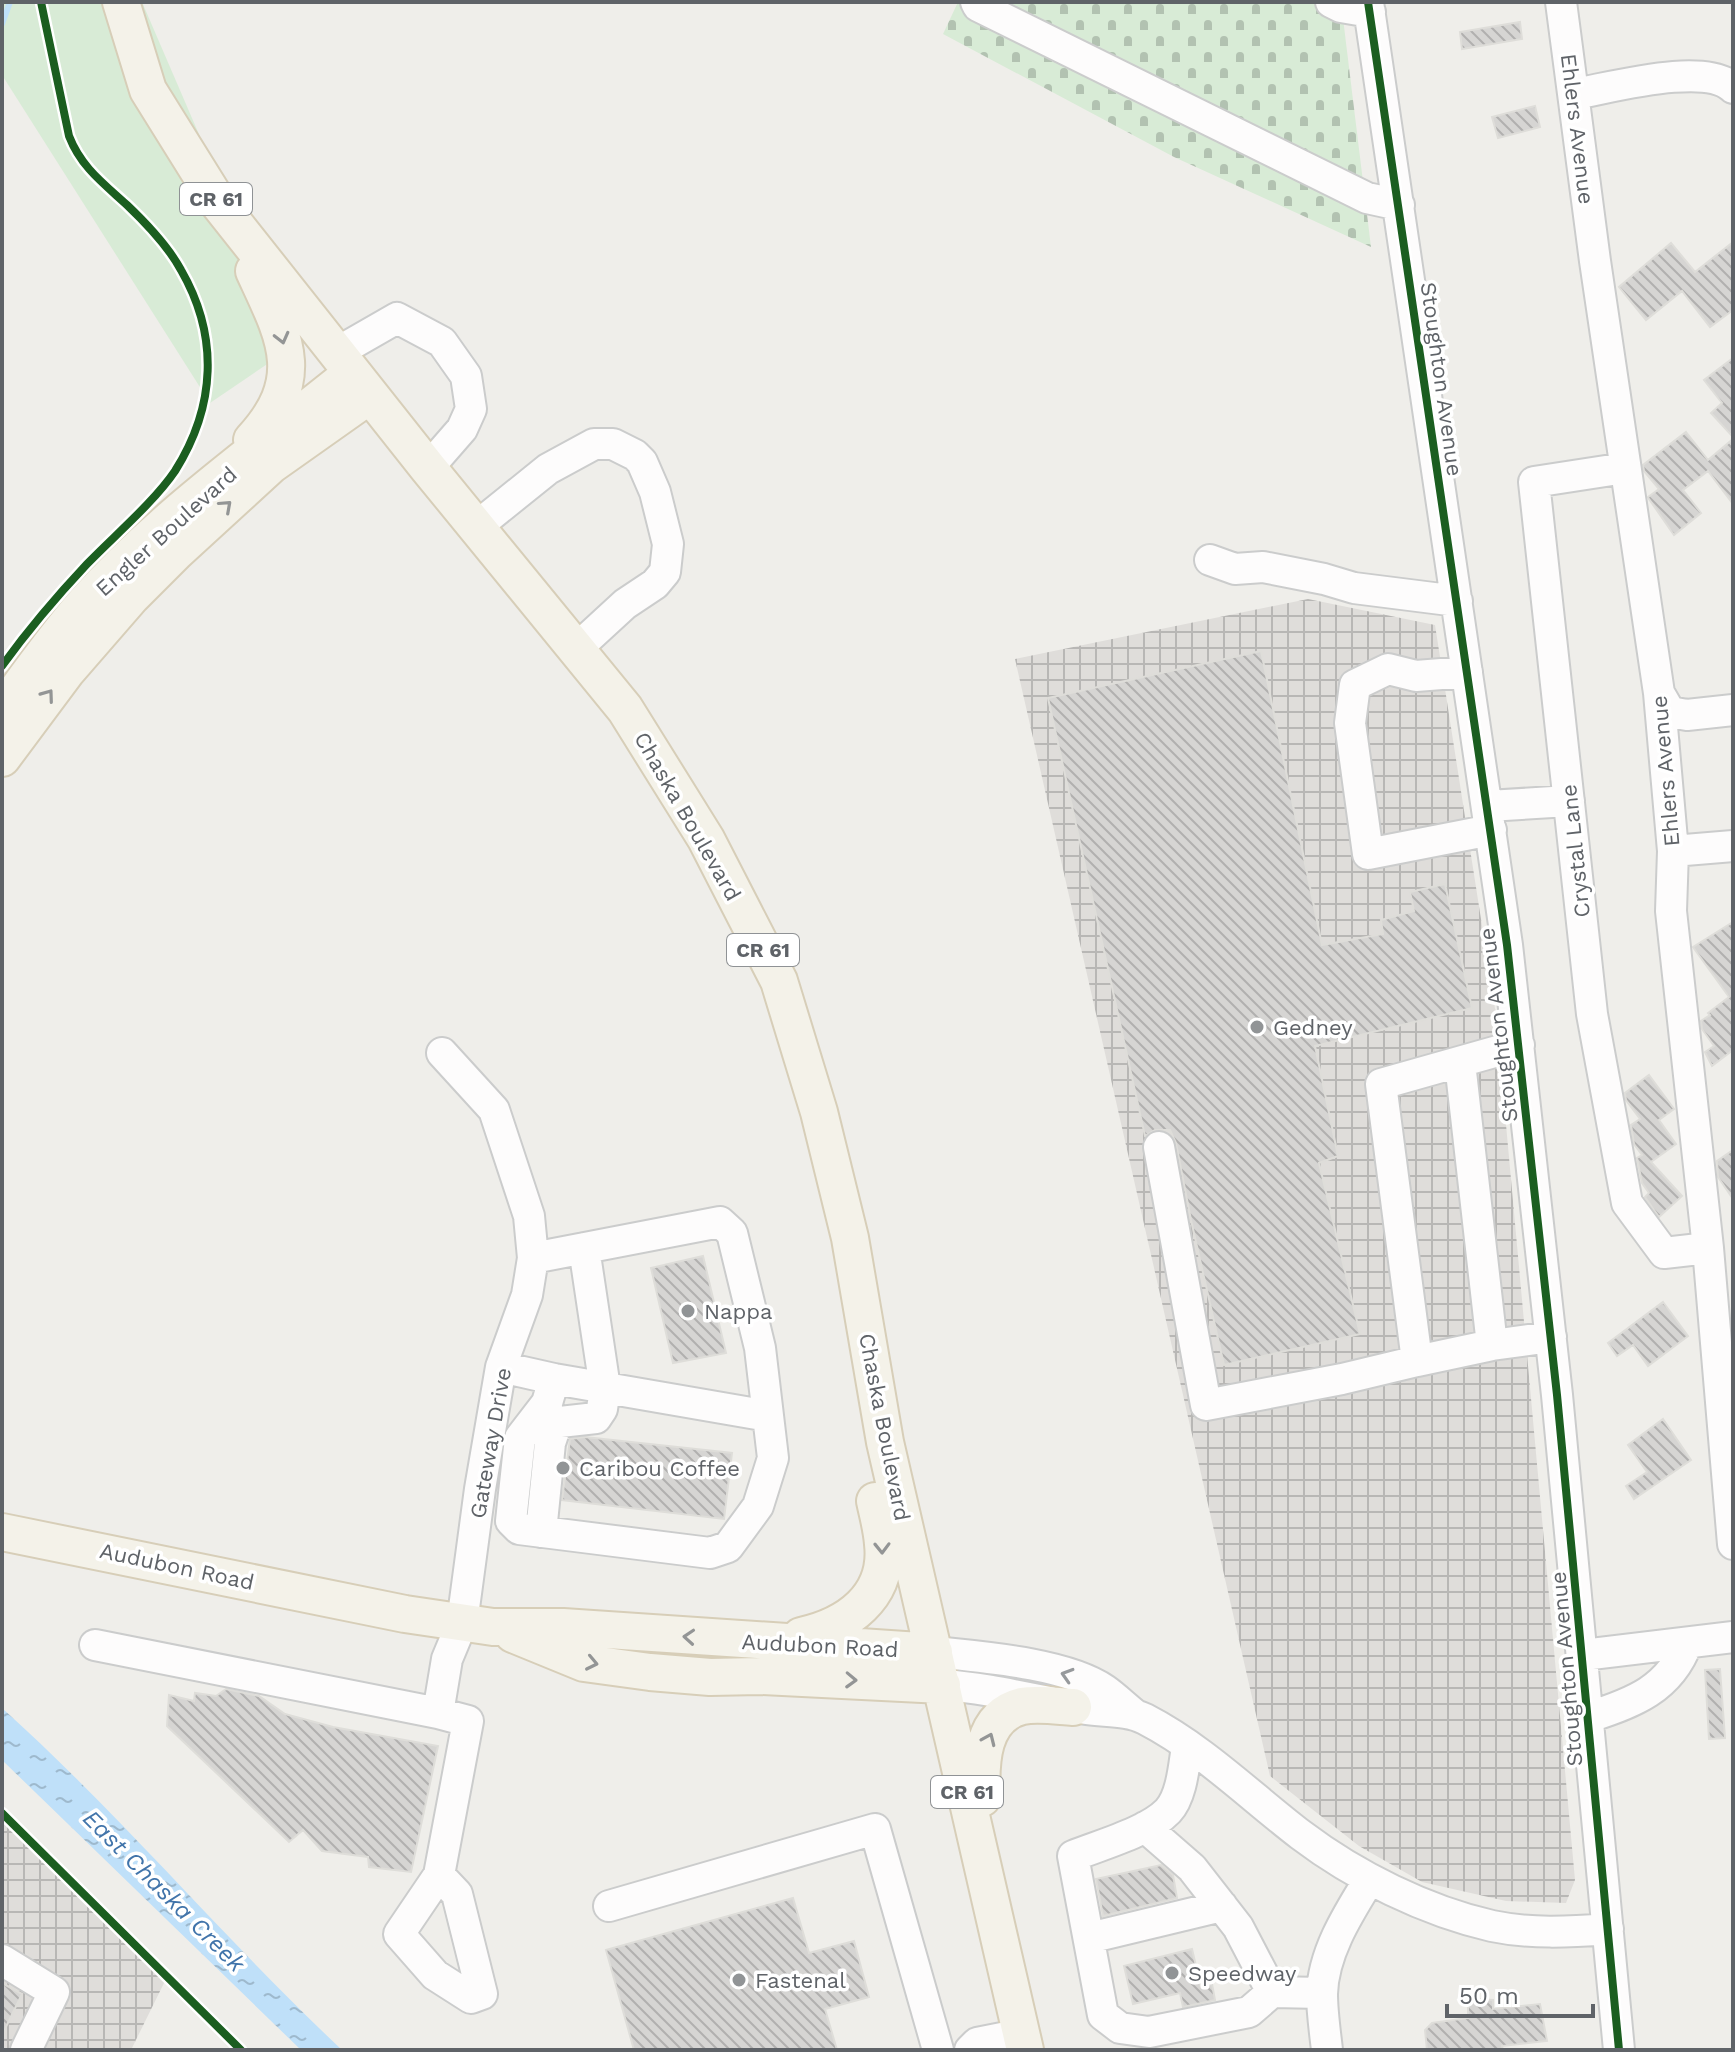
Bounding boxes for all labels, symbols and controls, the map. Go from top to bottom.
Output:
street label: Ehlers Avenue [1556,52,1599,206]
road number: CR 61 [180,183,252,215]
street label: Stoughton Avenue [1416,280,1468,478]
one-way arrow [272,330,289,344]
street label: Engler Boulevard [91,462,242,601]
one-way arrow [217,501,231,516]
one-way arrow [39,690,53,704]
street label: Ehlers Avenue [1646,694,1685,848]
street label: Chaska Boulevard [629,727,746,905]
street label: Crystal Lane [1556,783,1595,919]
street label: Stoughton Avenue [1474,926,1523,1124]
road number: CR 61 [727,934,799,966]
place label: Gedney [1273,1015,1353,1040]
marker: Gedney [1248,1018,1266,1036]
place label: Nappa [704,1299,773,1324]
marker: Nappa [679,1302,697,1320]
street label: Chaska Boulevard [854,1331,915,1523]
street label: Gateway Drive [465,1366,516,1520]
place label: Caribou Coffee [579,1456,740,1481]
marker: Caribou Coffee [554,1459,572,1477]
street label: Audubon Road [97,1538,256,1595]
one-way arrow [873,1542,891,1555]
street label: Stoughton Avenue [1546,1570,1587,1768]
one-way arrow [682,1629,695,1646]
street label: Audubon Road [741,1629,899,1662]
one-way arrow [585,1654,598,1671]
one-way arrow [1061,1668,1075,1684]
one-way arrow [845,1671,858,1688]
one-way arrow [979,1732,995,1747]
road number: CR 61 [931,1776,1003,1808]
water label: East Chaska Creek [77,1804,251,1978]
place label: Speedway [1188,1961,1297,1986]
marker: Speedway [1163,1964,1181,1982]
place label: Fastenal [755,1968,846,1993]
scale bar [1447,1968,1593,2018]
marker: Fastenal [730,1971,748,1989]
text: 50 m [1459,1982,1519,2010]

